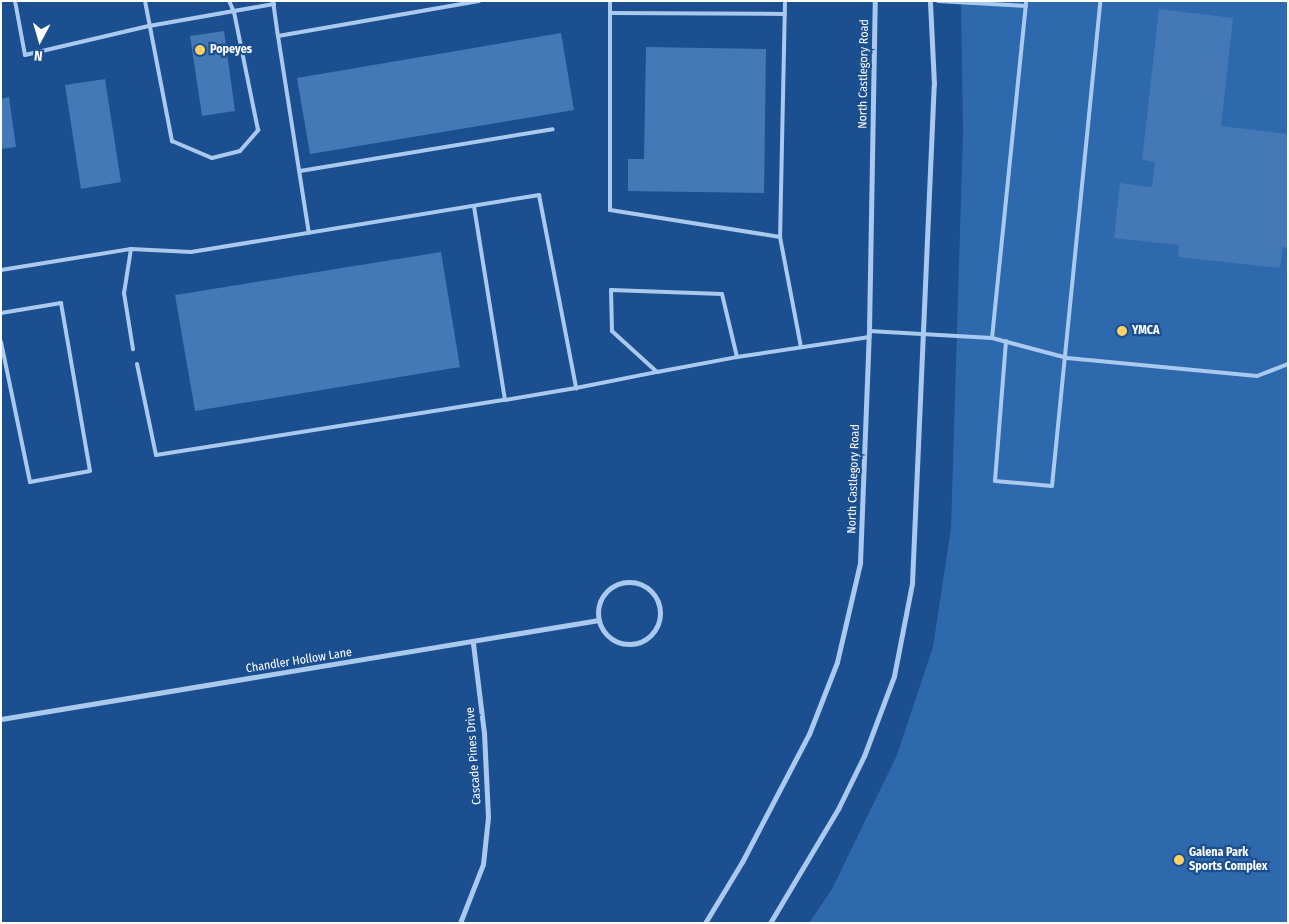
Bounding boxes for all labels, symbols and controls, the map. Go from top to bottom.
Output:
north arrow [15,15,65,65]
street label: North Castlegory Road [856,19,872,129]
place label: Popeyes [210,43,252,57]
marker: Popeyes [194,44,206,56]
text: N [33,47,43,64]
place label: YMCA [1132,324,1160,338]
marker: YMCA [1116,325,1128,337]
street label: North Castlegory Road [845,424,863,534]
street label: Chandler Hollow Lane [245,646,353,676]
street label: Cascade Pines Drive [463,707,485,805]
place label: Galena Park Sports Complex [1189,846,1267,874]
marker: Galena Park Sports Complex [1173,854,1185,866]

